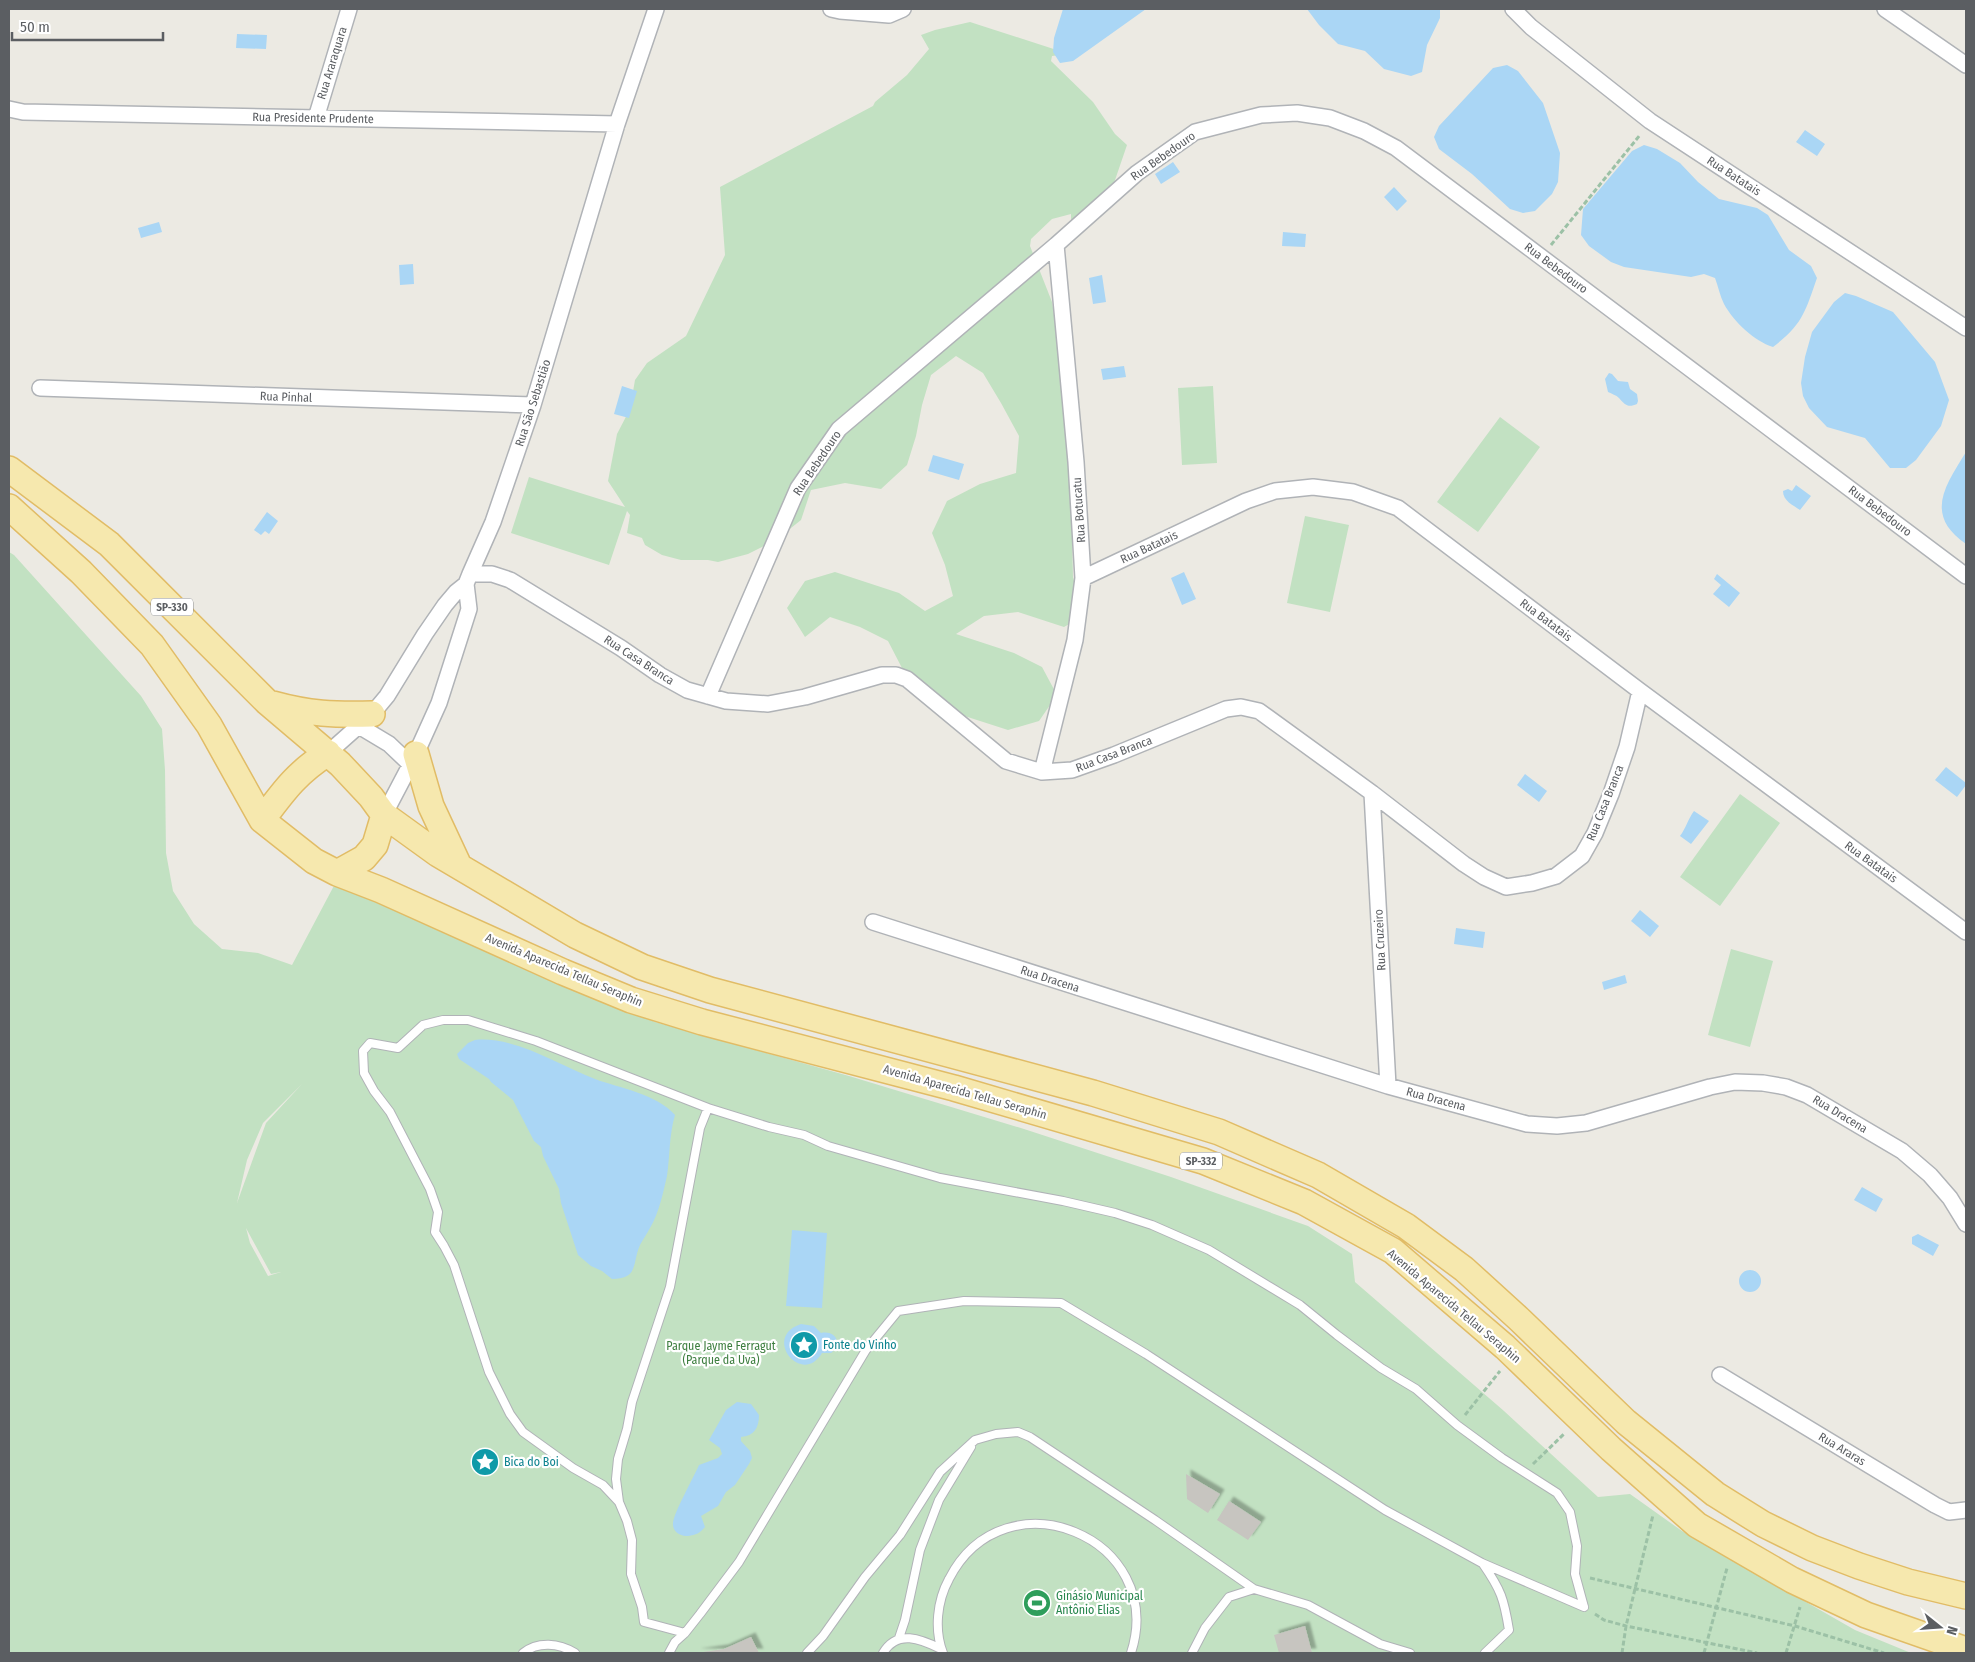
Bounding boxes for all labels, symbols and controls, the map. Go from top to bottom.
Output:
scale bar [12,10,164,42]
text: 50 m [20,18,50,36]
street label: Rua Araraquara [314,25,350,101]
street label: Rua Presidente Prudente [252,110,374,126]
street label: Rua Bebedouro [1128,129,1198,183]
street label: Rua Batatais [1704,153,1764,199]
street label: Rua Bebedouro [1522,240,1590,296]
street label: Rua São Sebastião [512,358,554,448]
street label: Rua Pinhal [260,389,312,405]
street label: Rua Bebedouro [790,428,844,498]
street label: Rua Botucatu [1070,477,1088,543]
street label: Rua Bebedouro [1846,483,1914,539]
street label: Rua Batatais [1118,528,1180,566]
street label: Rua Batatais [1517,596,1575,644]
road number: SP-330 [151,598,193,616]
street label: Rua Casa Branca [601,632,677,688]
street label: Rua Casa Branca [1074,733,1154,775]
street label: Rua Casa Branca [1583,763,1627,843]
street label: Rua Batatais [1842,838,1900,886]
street label: Rua Cruzeiro [1371,909,1389,971]
street label: Avenida Aparecida Tellau Seraphin [483,930,645,1010]
street label: Rua Dracena [1019,963,1081,995]
street label: Avenida Aparecida Tellau Seraphin [882,1062,1048,1122]
street label: Rua Dracena [1405,1084,1467,1114]
street label: Rua Dracena [1810,1092,1870,1136]
road number: SP-332 [1180,1152,1222,1170]
street label: Avenida Aparecida Tellau Seraphin [1385,1246,1523,1366]
place icon: Fonte do Vinho [789,1330,819,1360]
place label: Fonte do Vinho [823,1338,897,1352]
park label: Parque Jayme Ferragut (Parque da Uva) [666,1339,776,1367]
street label: Rua Araras [1816,1430,1868,1468]
place icon: Bica do Boi [470,1447,500,1477]
place label: Bica do Boi [504,1455,559,1469]
sports icon: Ginásio Municipal Antônio Elias [1022,1588,1052,1618]
place label: Ginásio Municipal Antônio Elias [1056,1589,1143,1617]
north arrow [1915,1602,1965,1652]
text: N [1943,1624,1961,1637]

